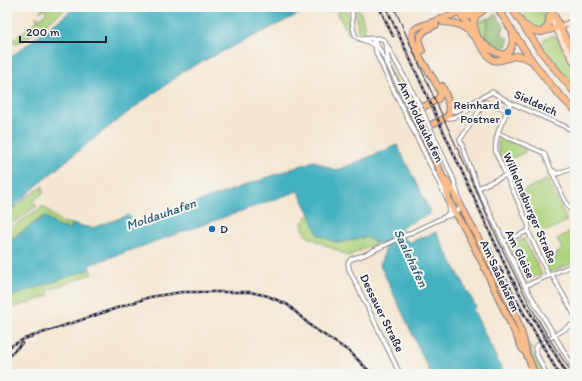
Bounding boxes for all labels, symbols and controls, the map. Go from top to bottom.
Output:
scale bar [20,18,106,44]
text: 200 m [26,25,60,39]
street label: Am Moldauhafen [395,79,447,165]
street label: Sieldeich [512,87,560,119]
place label: Reinhard Postner [453,98,500,126]
marker: Reinhard Postner [503,107,513,117]
street label: Wilhelmsburger Straße [500,150,560,266]
water label: Moldauhafen [124,195,198,233]
place label: D [220,222,228,236]
marker: D [207,224,217,234]
water label: Saalehafen [391,227,431,290]
street label: Am Gleise [502,227,538,281]
street label: Am Saalehafen [477,238,523,315]
street label: Dessauer Straße [357,272,407,354]

